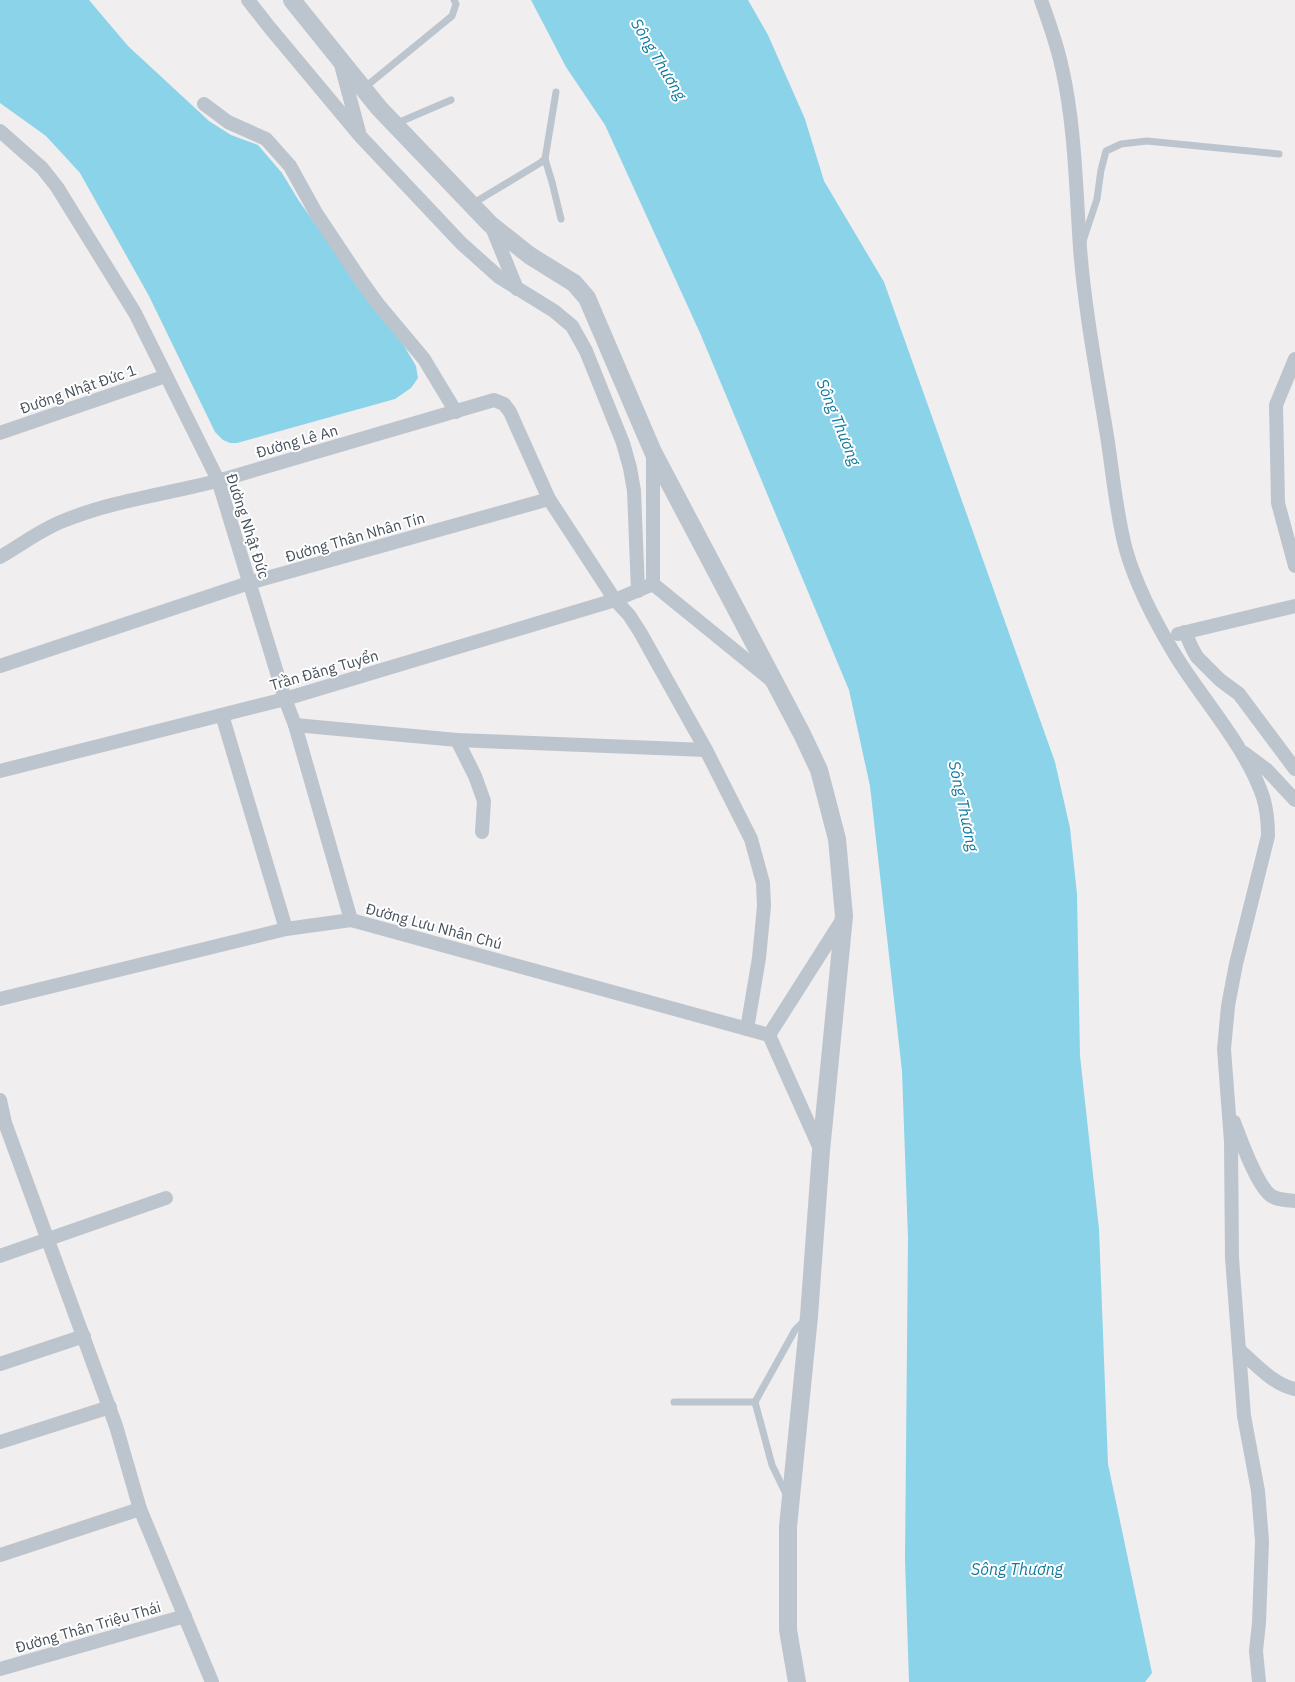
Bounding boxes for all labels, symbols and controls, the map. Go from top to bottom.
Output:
water label: Sông Thương [627,14,692,104]
street label: Đường Nhật Đức 1 [17,360,139,418]
water label: Sông Thương [813,376,866,469]
street label: Đường Lê An [254,420,340,462]
street label: Đường Nhật Đức [222,471,274,581]
street label: Đường Thân Nhân Tín [283,508,427,566]
street label: Trần Đăng Tuyển [268,645,380,695]
water label: Sông Thương [945,759,984,854]
street label: Đường Lưu Nhân Chú [364,899,504,953]
water label: Sông Thương [971,1559,1064,1579]
street label: Đường Thân Triệu Thái [13,1597,163,1657]

